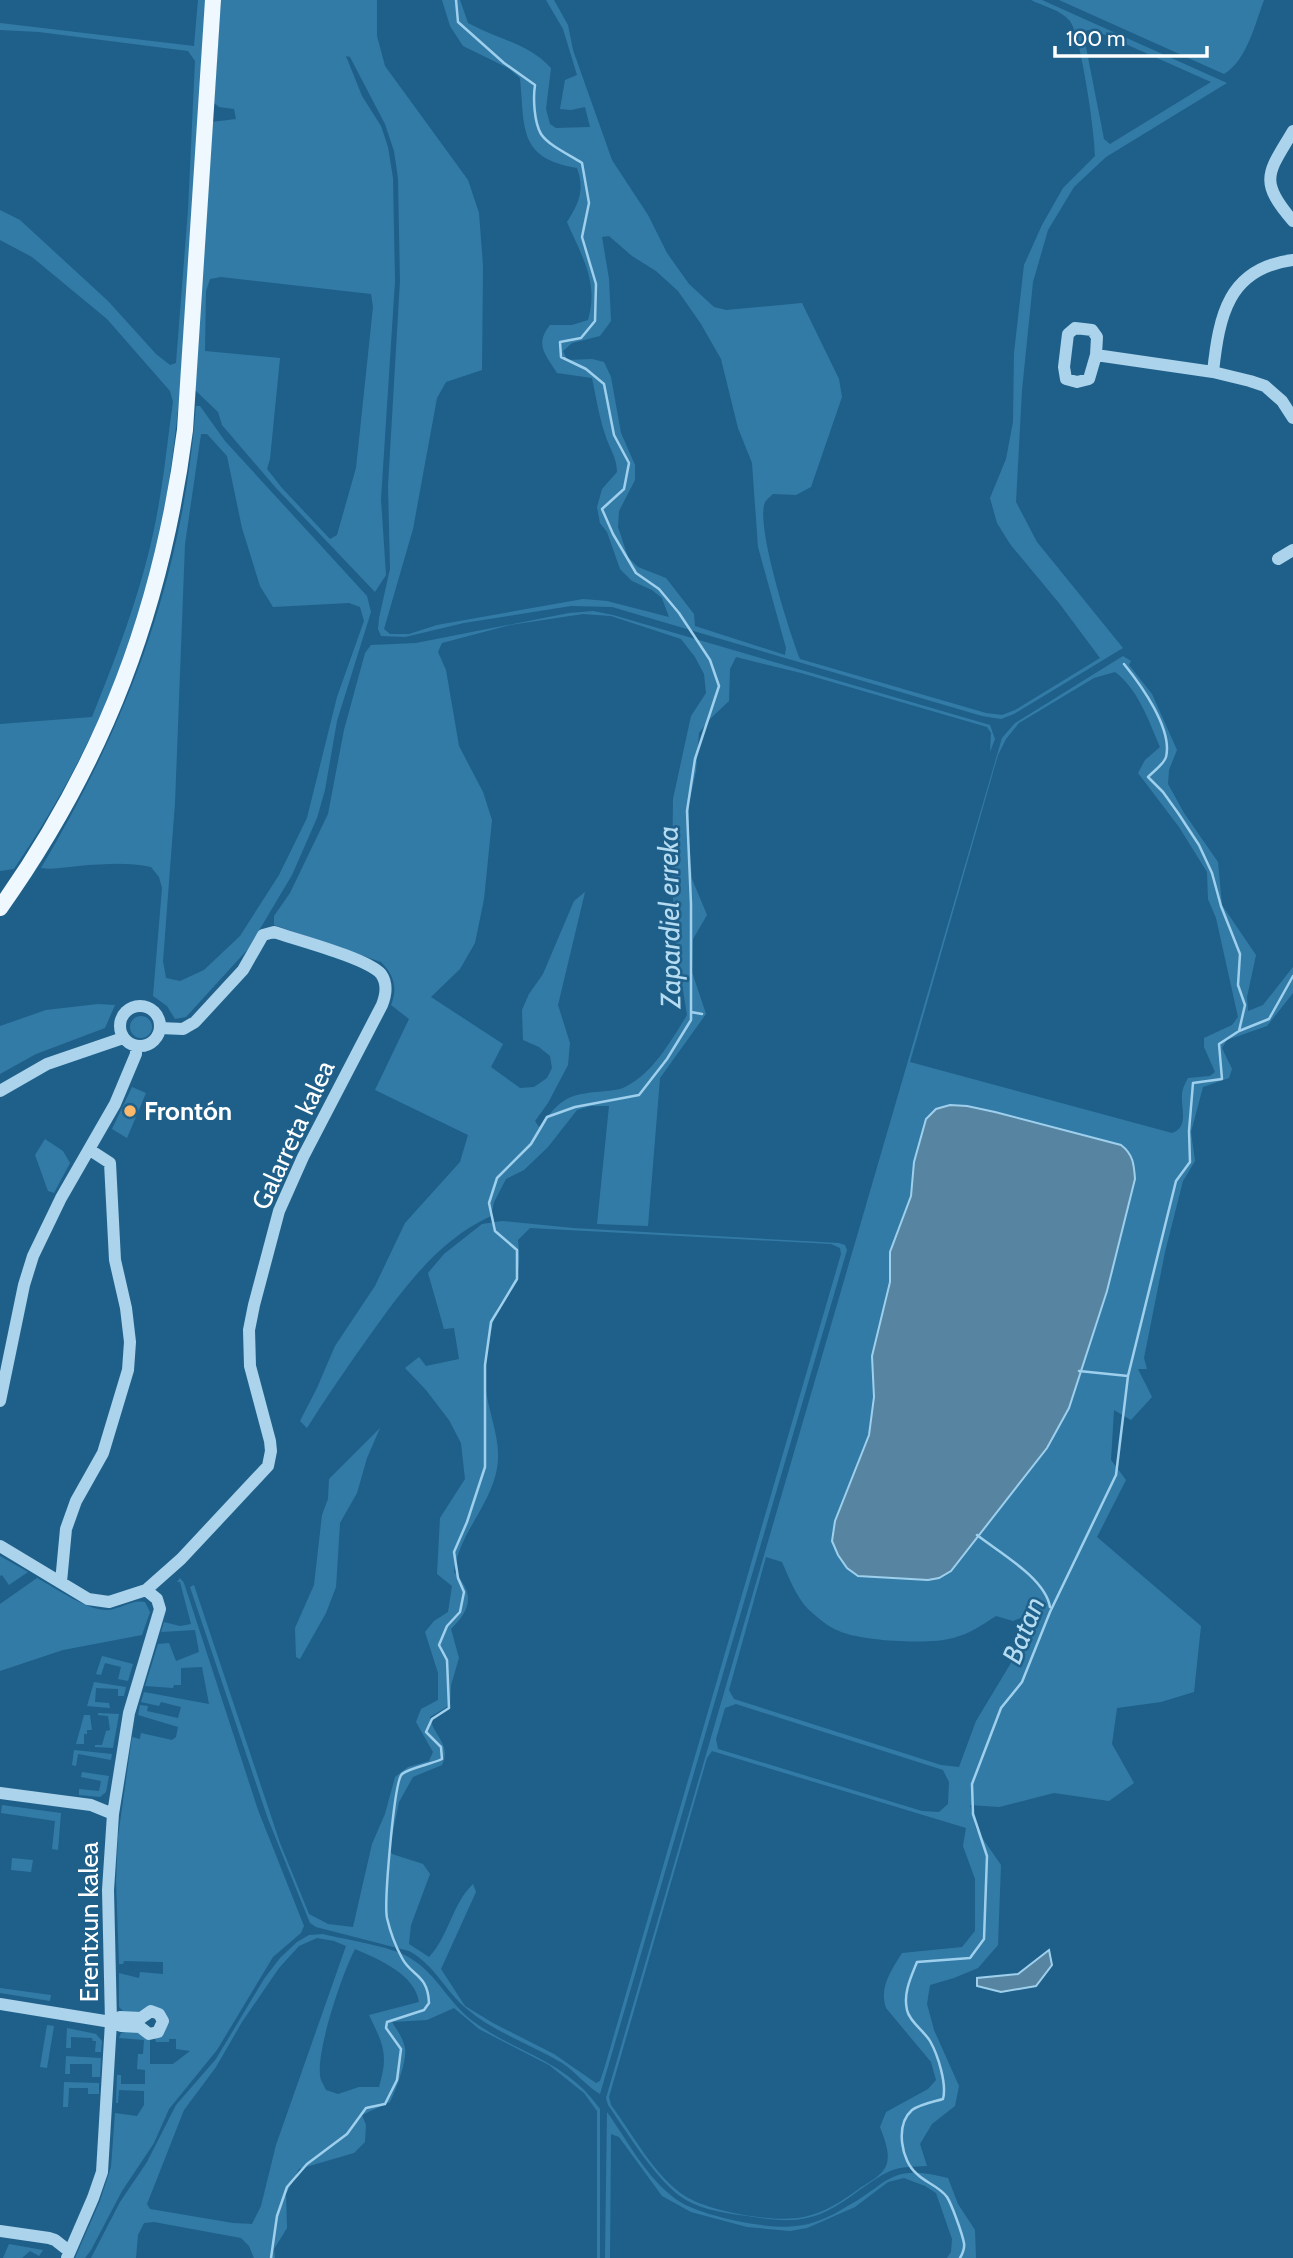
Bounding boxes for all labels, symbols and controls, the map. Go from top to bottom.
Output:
scale bar [1055,14,1207,58]
text: 100 m [1066,26,1125,51]
water label: Zapardiel erreka [650,826,688,1010]
street label: Galarreta kalea [245,1055,342,1215]
place label: Frontón [144,1095,232,1127]
marker: Frontón [122,1103,138,1119]
water label: Batan [994,1592,1052,1668]
street label: Erentxun kalea [73,1841,105,2002]

